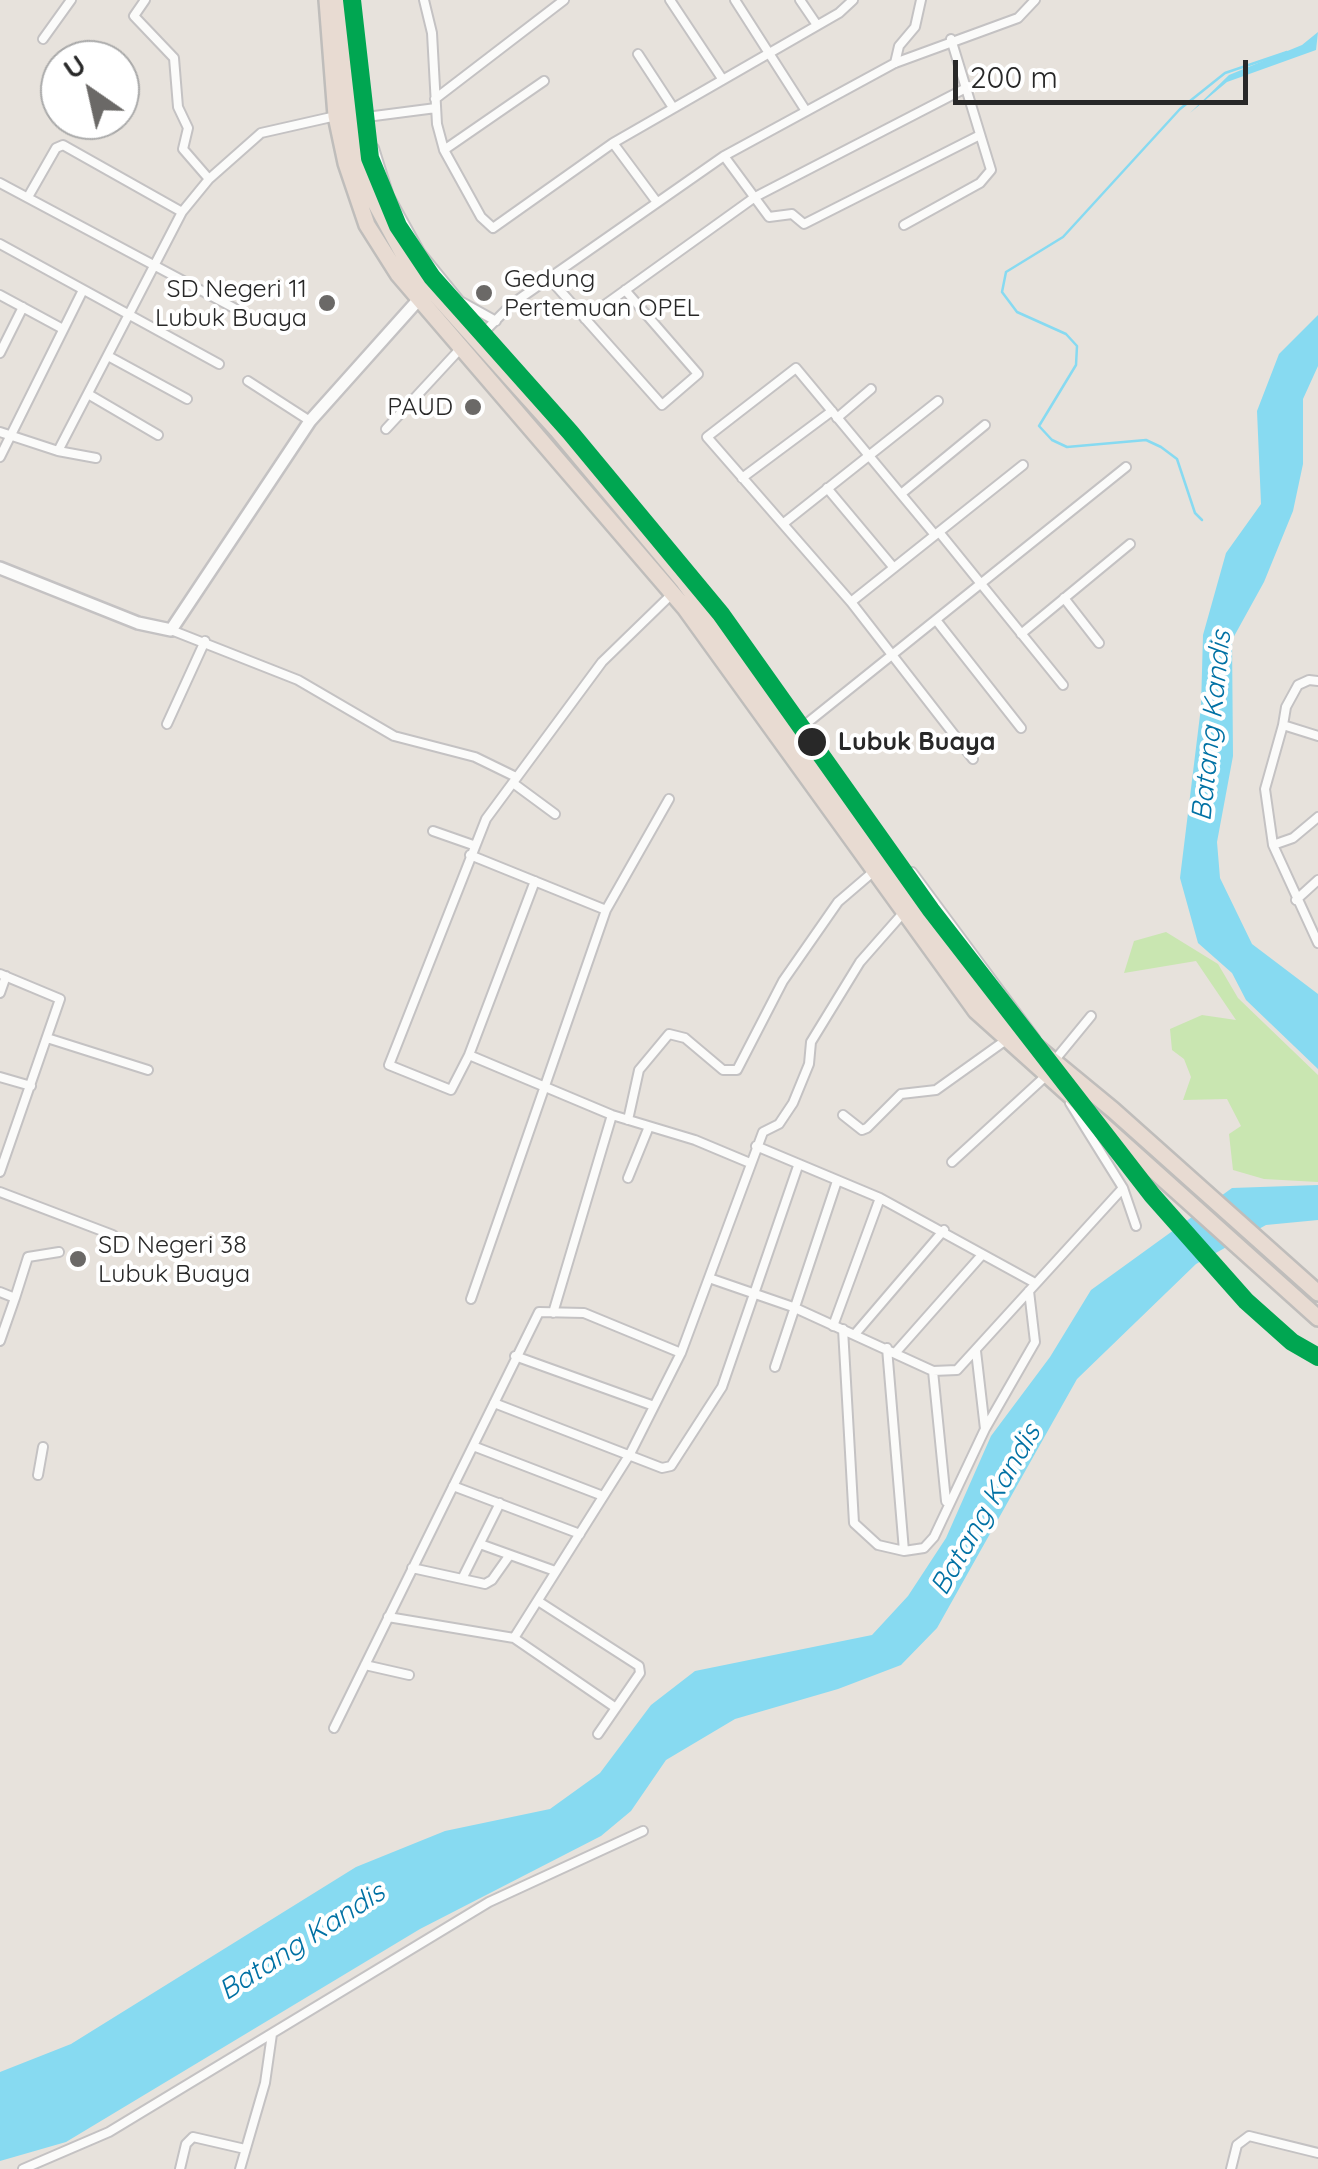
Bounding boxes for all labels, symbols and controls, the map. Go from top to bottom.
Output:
north arrow [40,40,140,140]
scale bar [958,40,1253,102]
text: U [56,46,92,86]
text: 200 m [970,58,1058,96]
place label: Gedung Pertemuan OPEL [504,264,700,323]
place label: SD Negeri 11 Lubuk Buaya [155,274,307,333]
marker: Gedung Pertemuan OPEL [473,282,495,304]
marker: SD Negeri 11 Lubuk Buaya [316,292,338,314]
place label: PAUD [387,392,453,422]
marker: PAUD [462,396,484,418]
water label: Batang Kandis [1185,629,1239,823]
marker: Lubuk Buaya [795,725,829,759]
place label: Lubuk Buaya [838,727,995,757]
place label: SD Negeri 38 Lubuk Buaya [98,1230,250,1289]
marker: SD Negeri 38 Lubuk Buaya [67,1248,89,1270]
water label: Batang Kandis [924,1419,1048,1601]
water label: Batang Kandis [213,1876,391,2008]

